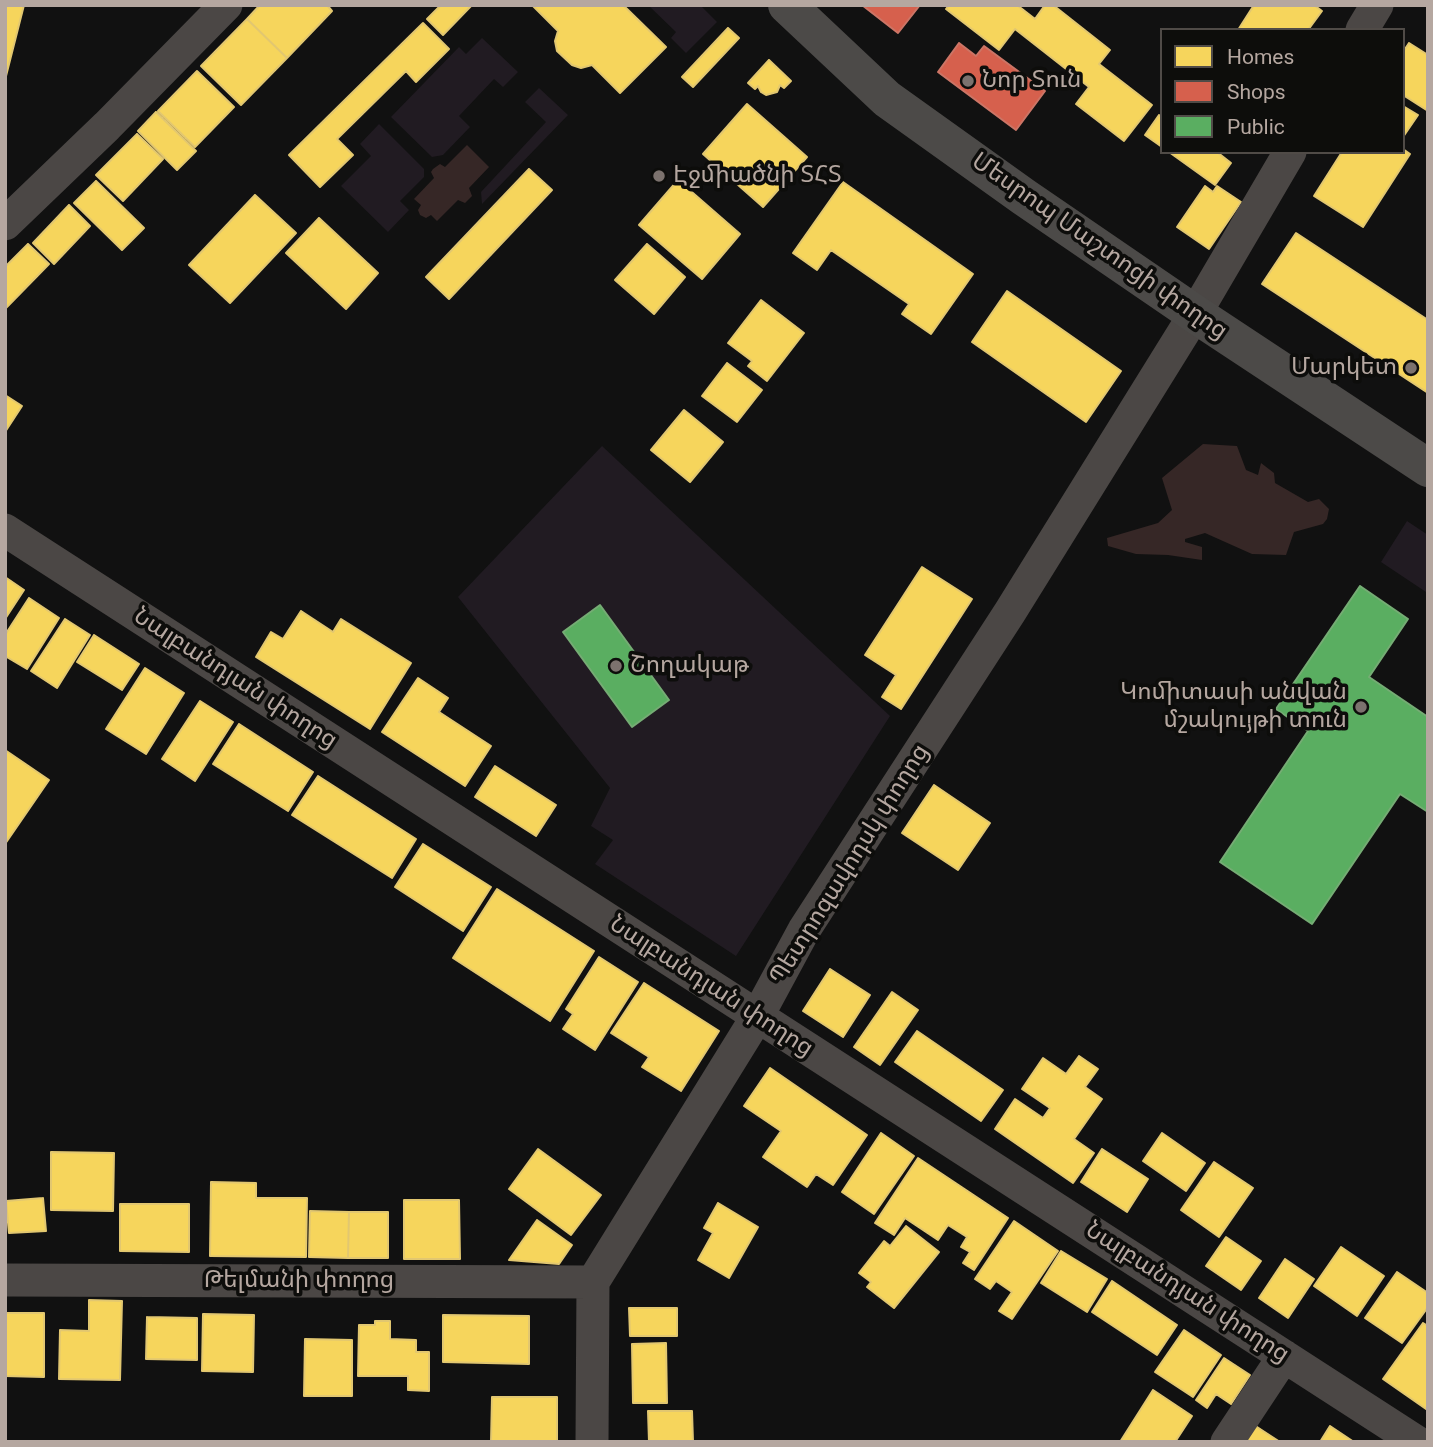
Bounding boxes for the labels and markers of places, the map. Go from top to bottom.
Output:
place label: Նոր Տուն [982,67,1081,95]
marker: Նոր Տուն [960,73,976,89]
place label: Էջմիածնի ՏՀՏ [673,162,842,190]
marker: Էջմիածնի ՏՀՏ [651,168,667,184]
place label: Մարկետ [1291,354,1397,382]
marker: Մարկետ [1403,360,1419,376]
place label: Շողակաթ [630,652,749,680]
marker: Շողակաթ [608,658,624,674]
place label: Կոմիտասի անվան մշակույթի տուն [1120,679,1347,735]
marker: Կոմիտասի անվան մշակույթի տուն [1353,699,1369,715]

